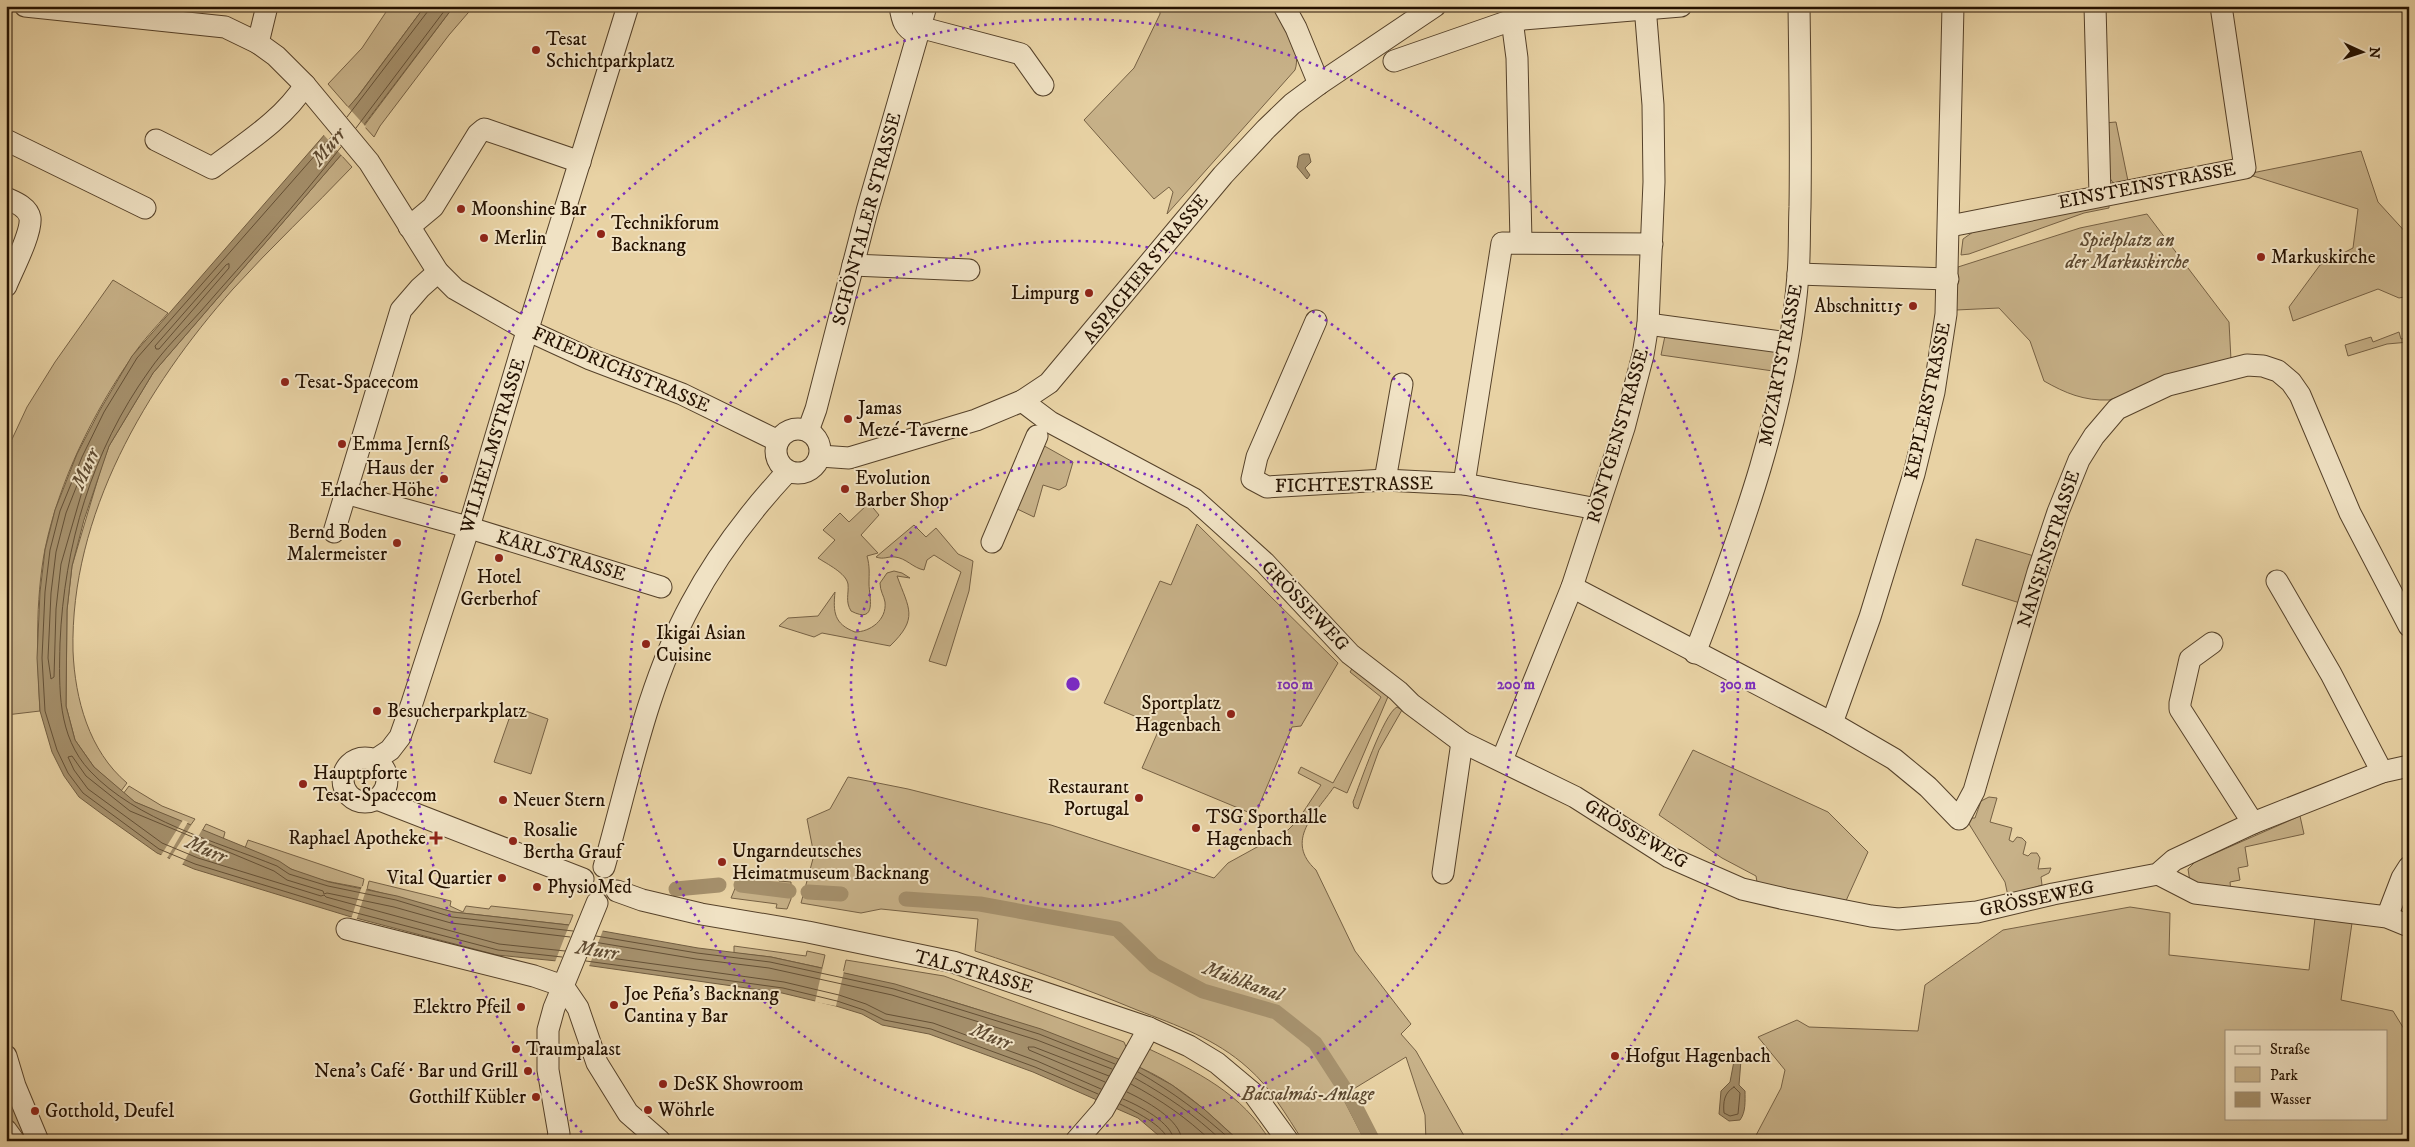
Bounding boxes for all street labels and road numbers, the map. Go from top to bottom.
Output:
street label: SCHÖNTALER STRASSE [827,110,907,328]
street label: EINSTEINSTRASSE [2056,158,2238,214]
street label: ASPACHER STRASSE [1079,190,1213,348]
street label: MOZARTSTRASSE [1754,282,1808,448]
street label: KEPLERSTRASSE [1900,320,1956,482]
street label: FRIEDRICHSTRASSE [529,322,713,418]
street label: RÖNTGENSTRASSE [1581,346,1654,526]
street label: WILHELMSTRASSE [455,356,531,537]
street label: NANSENSTRASSE [2013,467,2085,631]
street label: FICHTESTRASSE [1275,472,1433,498]
street label: KARLSTRASSE [493,525,629,587]
street label: GRÖSSEWEG [1256,555,1355,656]
street label: GRÖSSEWEG [1580,793,1692,874]
street label: GRÖSSEWEG [1977,875,2096,922]
street label: TALSTRASSE [912,945,1036,999]

